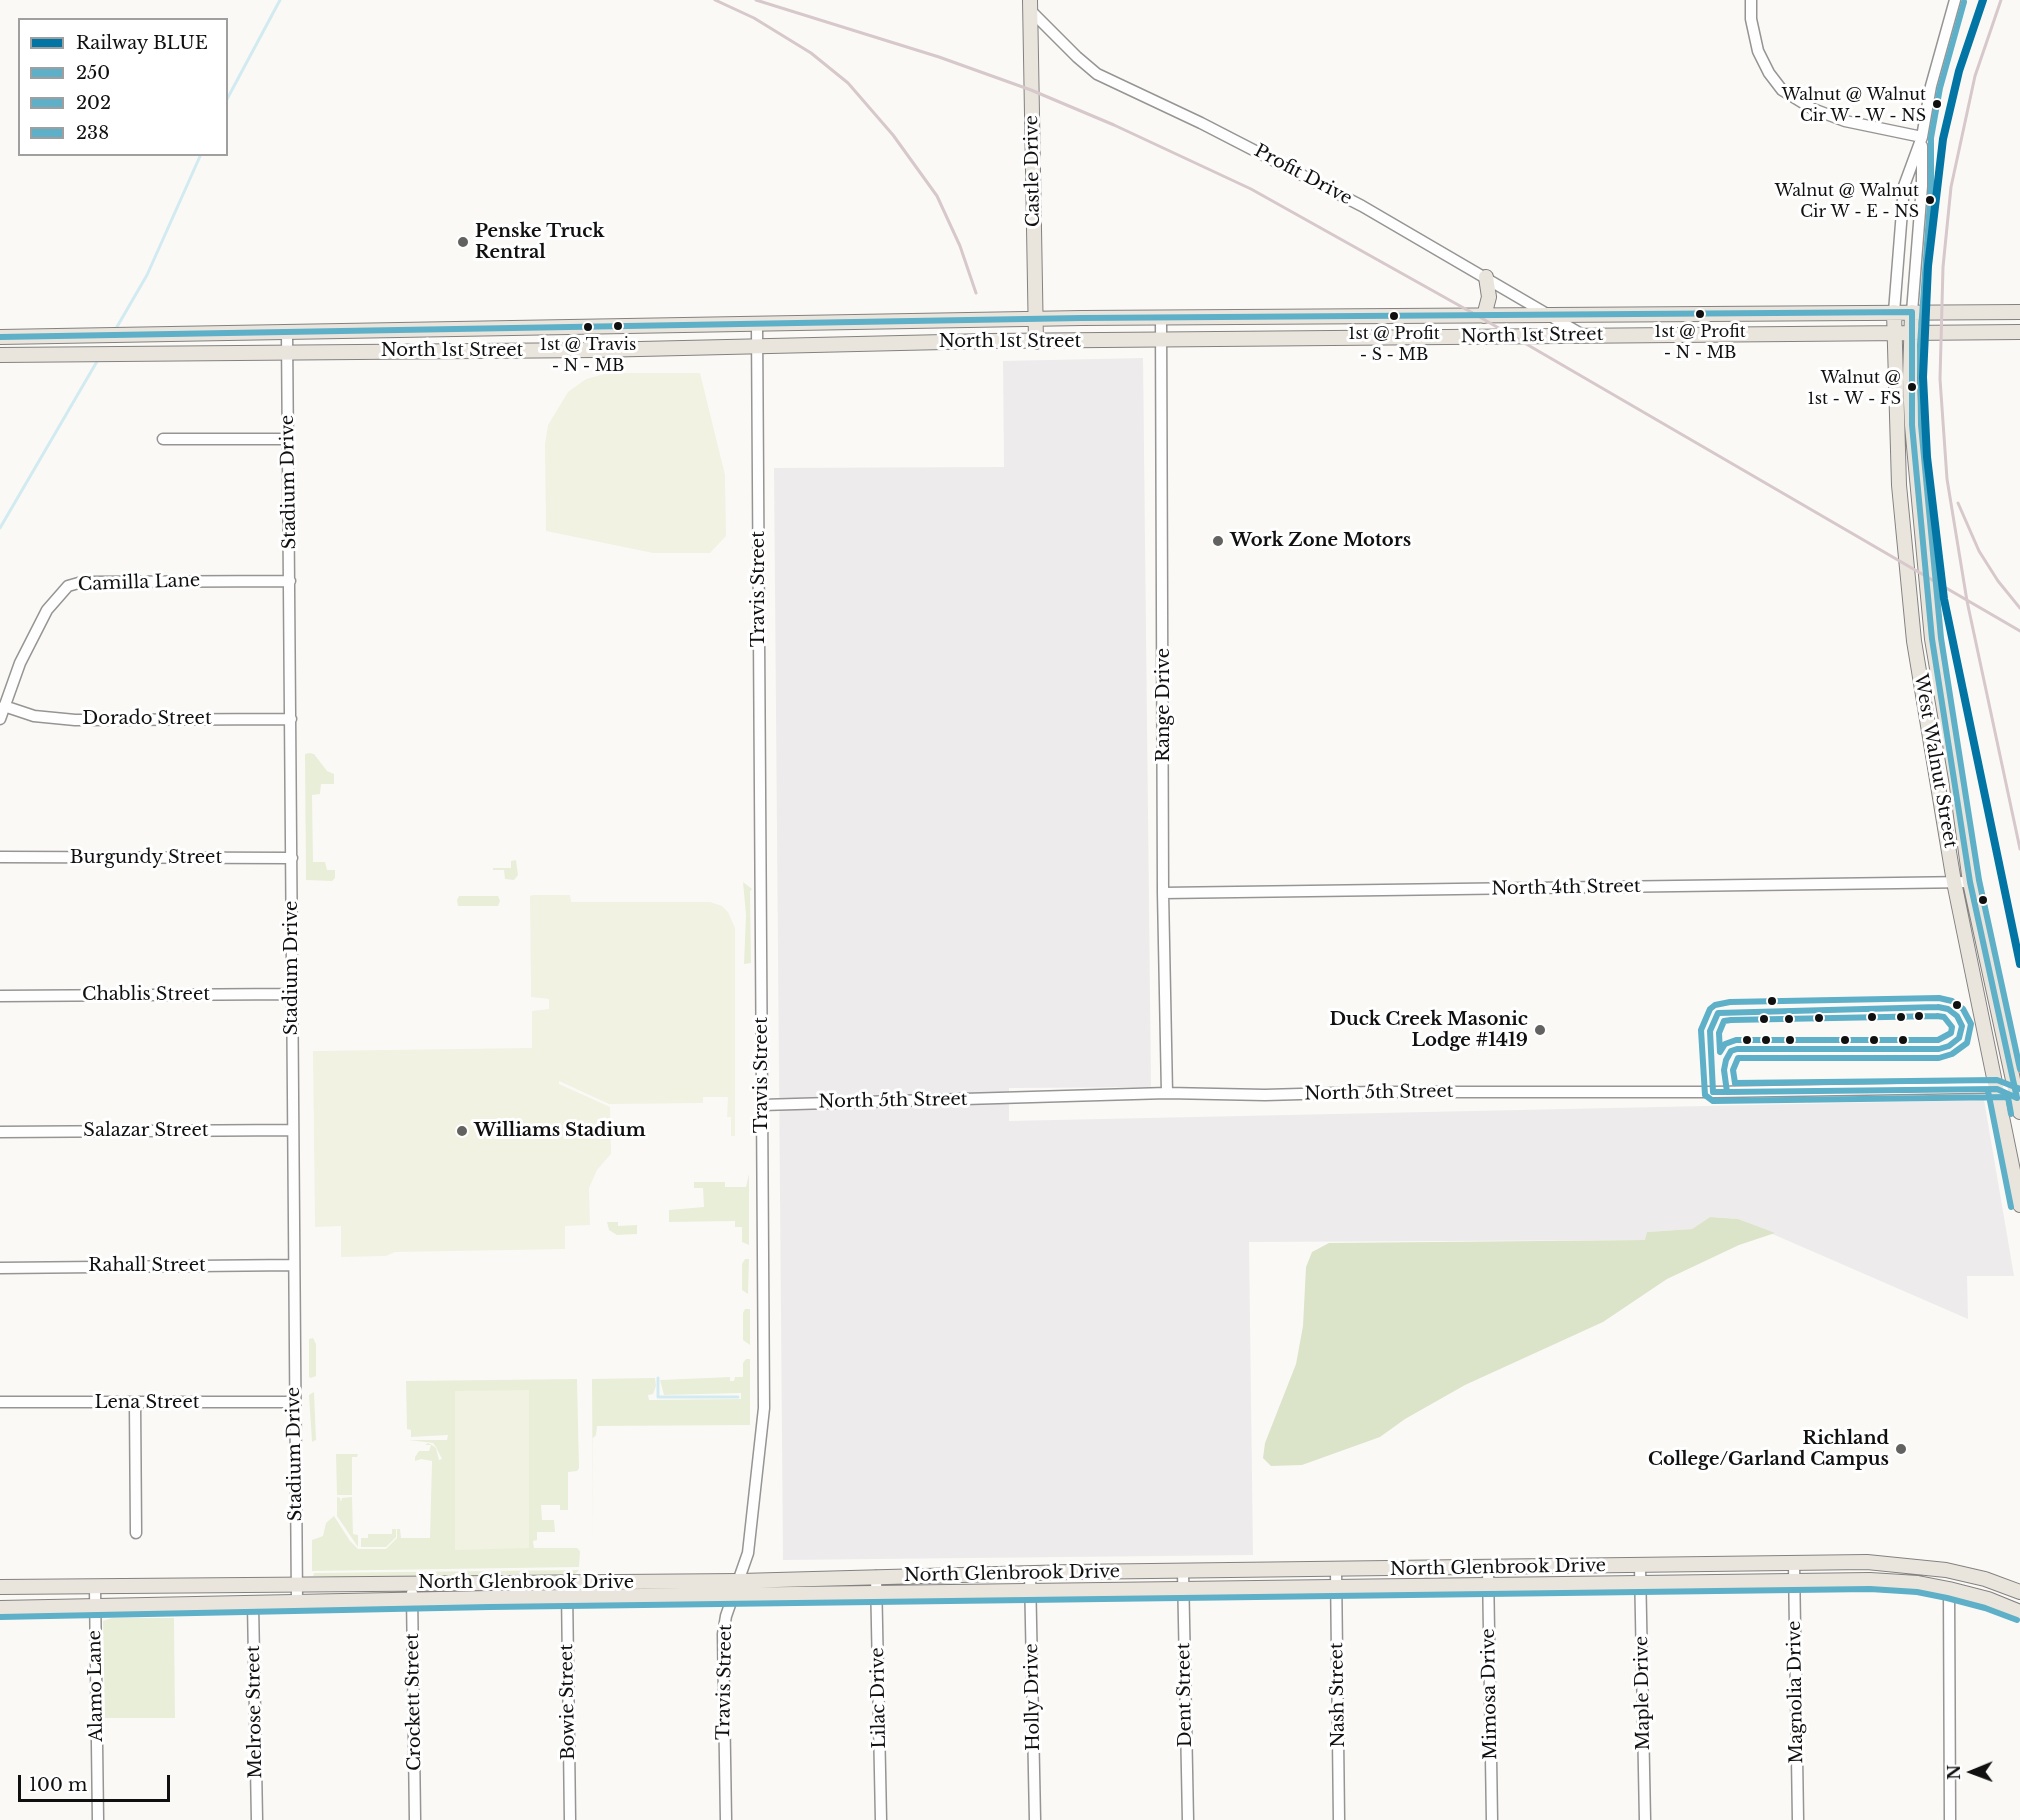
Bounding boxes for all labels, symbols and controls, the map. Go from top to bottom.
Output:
legend [18,18,228,156]
text: Railway BLUE [76,32,208,54]
text: 250 [76,62,110,84]
place label: Walnut @ Walnut Cir W - W - NS [1782,85,1926,123]
text: 202 [76,92,111,114]
marker: Walnut @ Walnut Cir W - W - NS [1931,98,1943,110]
street label: Castle Drive [1021,115,1045,227]
text: 238 [76,122,109,144]
street label: Profit Drive [1250,140,1356,210]
place label: Walnut @ Walnut Cir W - E - NS [1775,181,1919,219]
marker: Walnut @ Walnut Cir W - E - NS [1924,194,1936,206]
place label: Penske Truck Rentral [475,221,604,264]
marker: Penske Truck Rentral [456,235,470,249]
marker: 1st @ Profit - N - MB [1694,308,1706,320]
marker: 1st @ Profit - S - MB [1388,310,1400,322]
unlabelled marker [612,320,624,332]
marker: 1st @ Travis - N - MB [582,321,594,333]
place label: 1st @ Profit - N - MB [1654,322,1746,360]
place label: 1st @ Profit - S - MB [1348,324,1440,362]
street label: North 1st Street [1460,324,1604,348]
street label: North 1st Street [939,331,1081,353]
place label: 1st @ Travis - N - MB [540,335,636,373]
street label: North 1st Street [381,340,523,362]
place label: Walnut @ 1st - W - FS [1808,368,1901,406]
marker: Walnut @ 1st - W - FS [1906,381,1918,393]
street label: Stadium Drive [277,415,301,549]
place label: Work Zone Motors [1230,530,1411,552]
street label: Travis Street [748,531,770,647]
marker: Work Zone Motors [1211,534,1225,548]
street label: Camilla Lane [77,570,201,596]
street label: Range Drive [1153,648,1175,762]
street label: West Walnut Street [1909,672,1961,850]
street label: Dorado Street [82,708,212,730]
street label: Burgundy Street [70,847,222,869]
street label: North 4th Street [1491,876,1641,900]
unlabelled marker [1977,894,1989,906]
street label: Stadium Drive [281,901,303,1035]
street label: Chablis Street [82,984,210,1006]
unlabelled marker [1766,995,1778,1007]
unlabelled marker [1951,999,1963,1011]
place label: Duck Creek Masonic Lodge #1419 [1329,1009,1528,1052]
unlabelled marker [1913,1010,1925,1022]
unlabelled marker [1866,1011,1878,1023]
unlabelled marker [1895,1011,1907,1023]
unlabelled marker [1813,1012,1825,1024]
unlabelled marker [1758,1013,1770,1025]
unlabelled marker [1783,1013,1795,1025]
street label: Travis Street [751,1017,773,1133]
marker: Duck Creek Masonic Lodge #1419 [1533,1023,1547,1037]
unlabelled marker [1741,1034,1753,1046]
unlabelled marker [1760,1034,1772,1046]
unlabelled marker [1784,1034,1796,1046]
unlabelled marker [1839,1034,1851,1046]
unlabelled marker [1868,1034,1880,1046]
unlabelled marker [1897,1034,1909,1046]
street label: North 5th Street [1304,1081,1454,1105]
street label: North 5th Street [818,1089,968,1113]
street label: Salazar Street [83,1120,209,1142]
place label: Williams Stadium [474,1120,646,1142]
marker: Williams Stadium [455,1124,469,1138]
street label: Rahall Street [88,1255,206,1277]
street label: Stadium Drive [283,1387,307,1521]
street label: Lena Street [94,1392,200,1414]
place label: Richland College/Garland Campus [1648,1428,1889,1470]
marker: Richland College/Garland Campus [1894,1442,1908,1456]
street label: North Glenbrook Drive [1390,1555,1606,1581]
street label: North Glenbrook Drive [904,1561,1120,1587]
street label: North Glenbrook Drive [418,1572,634,1594]
street label: Magnolia Drive [1784,1620,1808,1764]
street label: Travis Street [713,1624,737,1740]
street label: Mimosa Drive [1478,1628,1502,1760]
street label: Alamo Lane [84,1630,108,1742]
street label: Crockett Street [402,1633,426,1771]
street label: Maple Drive [1631,1636,1655,1750]
street label: Dent Street [1173,1642,1197,1748]
street label: Nash Street [1326,1642,1350,1748]
street label: Holly Drive [1021,1643,1045,1751]
street label: Bowie Street [556,1644,580,1760]
street label: Melrose Street [243,1645,267,1779]
street label: Lilac Drive [867,1647,891,1749]
north arrow [1942,1742,2002,1802]
scale bar [21,1763,172,1801]
text: N [1944,1765,1964,1780]
text: 100 m [29,1774,87,1796]

